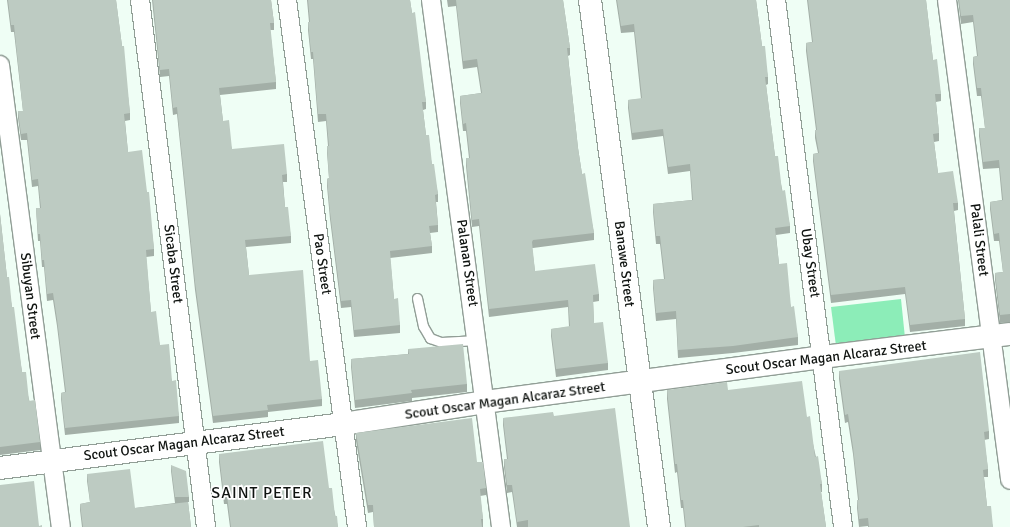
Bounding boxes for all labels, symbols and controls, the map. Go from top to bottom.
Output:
street label: Palali Street [966,203,992,277]
street label: Palanan Street [453,218,481,308]
street label: Banawe Street [610,220,638,308]
street label: Sicaba Street [160,224,186,304]
street label: Ubay Street [797,227,823,299]
street label: Pao Street [309,232,335,296]
street label: Sibuyan Street [16,252,44,340]
street label: Scout Oscar Magan Alcaraz Street [725,337,927,379]
street label: Scout Oscar Magan Alcaraz Street [404,379,606,423]
street label: Scout Oscar Magan Alcaraz Street [83,423,285,465]
district label: SAINT PETER [211,483,313,503]

